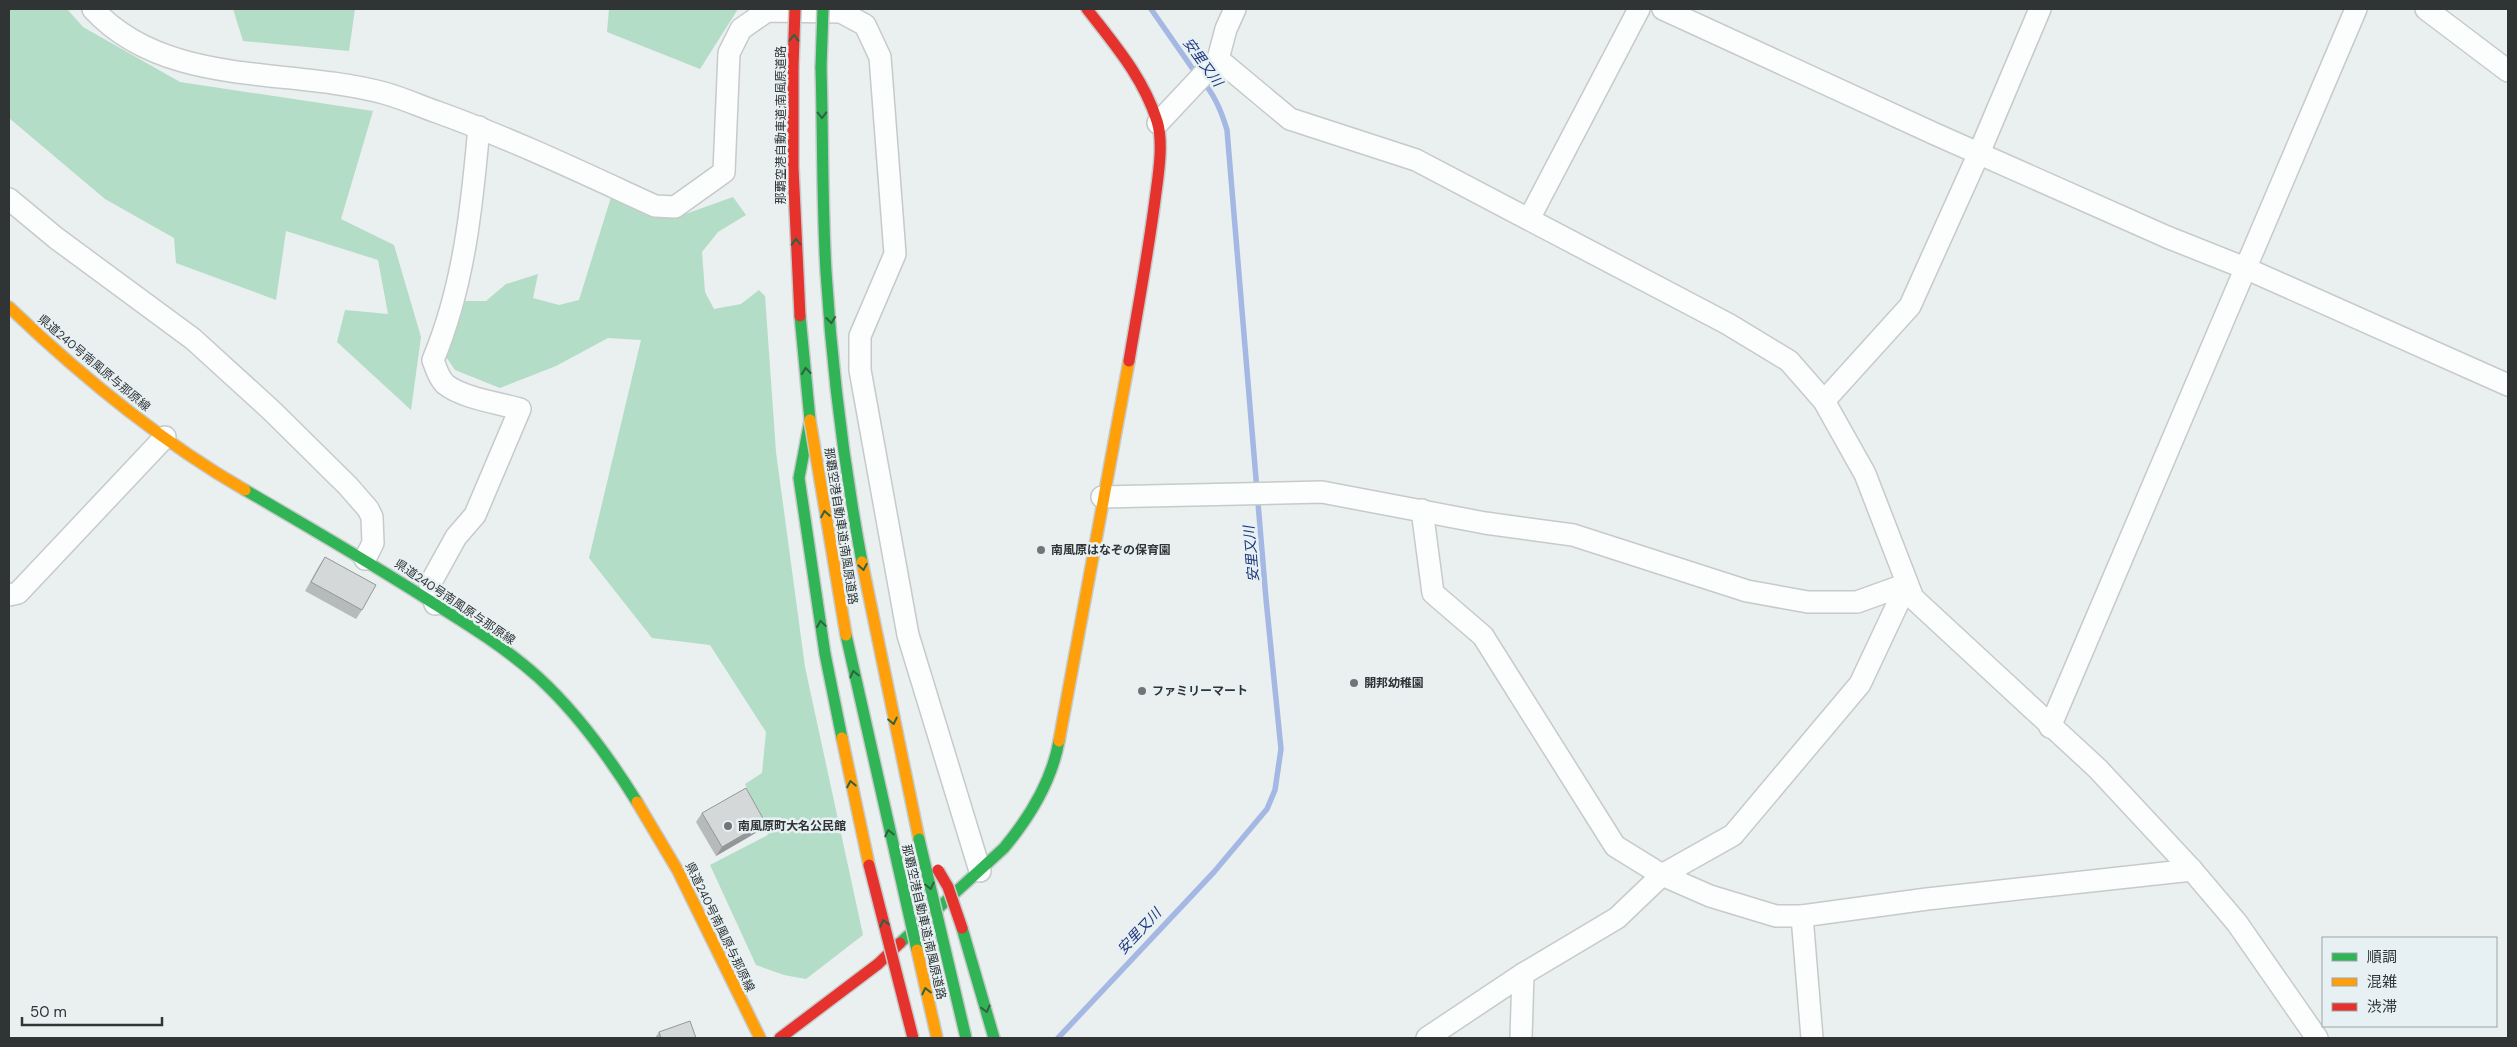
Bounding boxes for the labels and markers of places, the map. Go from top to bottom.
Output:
place label: 南風原はなぞの保育園 [1051,542,1171,558]
marker: 南風原はなぞの保育園 [1035,544,1047,556]
place label: 開邦幼稚園 [1364,675,1424,691]
marker: 開邦幼稚園 [1348,677,1360,689]
place label: ファミリーマート [1152,683,1248,699]
marker: ファミリーマート [1136,685,1148,697]
place label: 南風原町大名公民館 [738,818,846,834]
marker: 南風原町大名公民館 [722,820,734,832]

